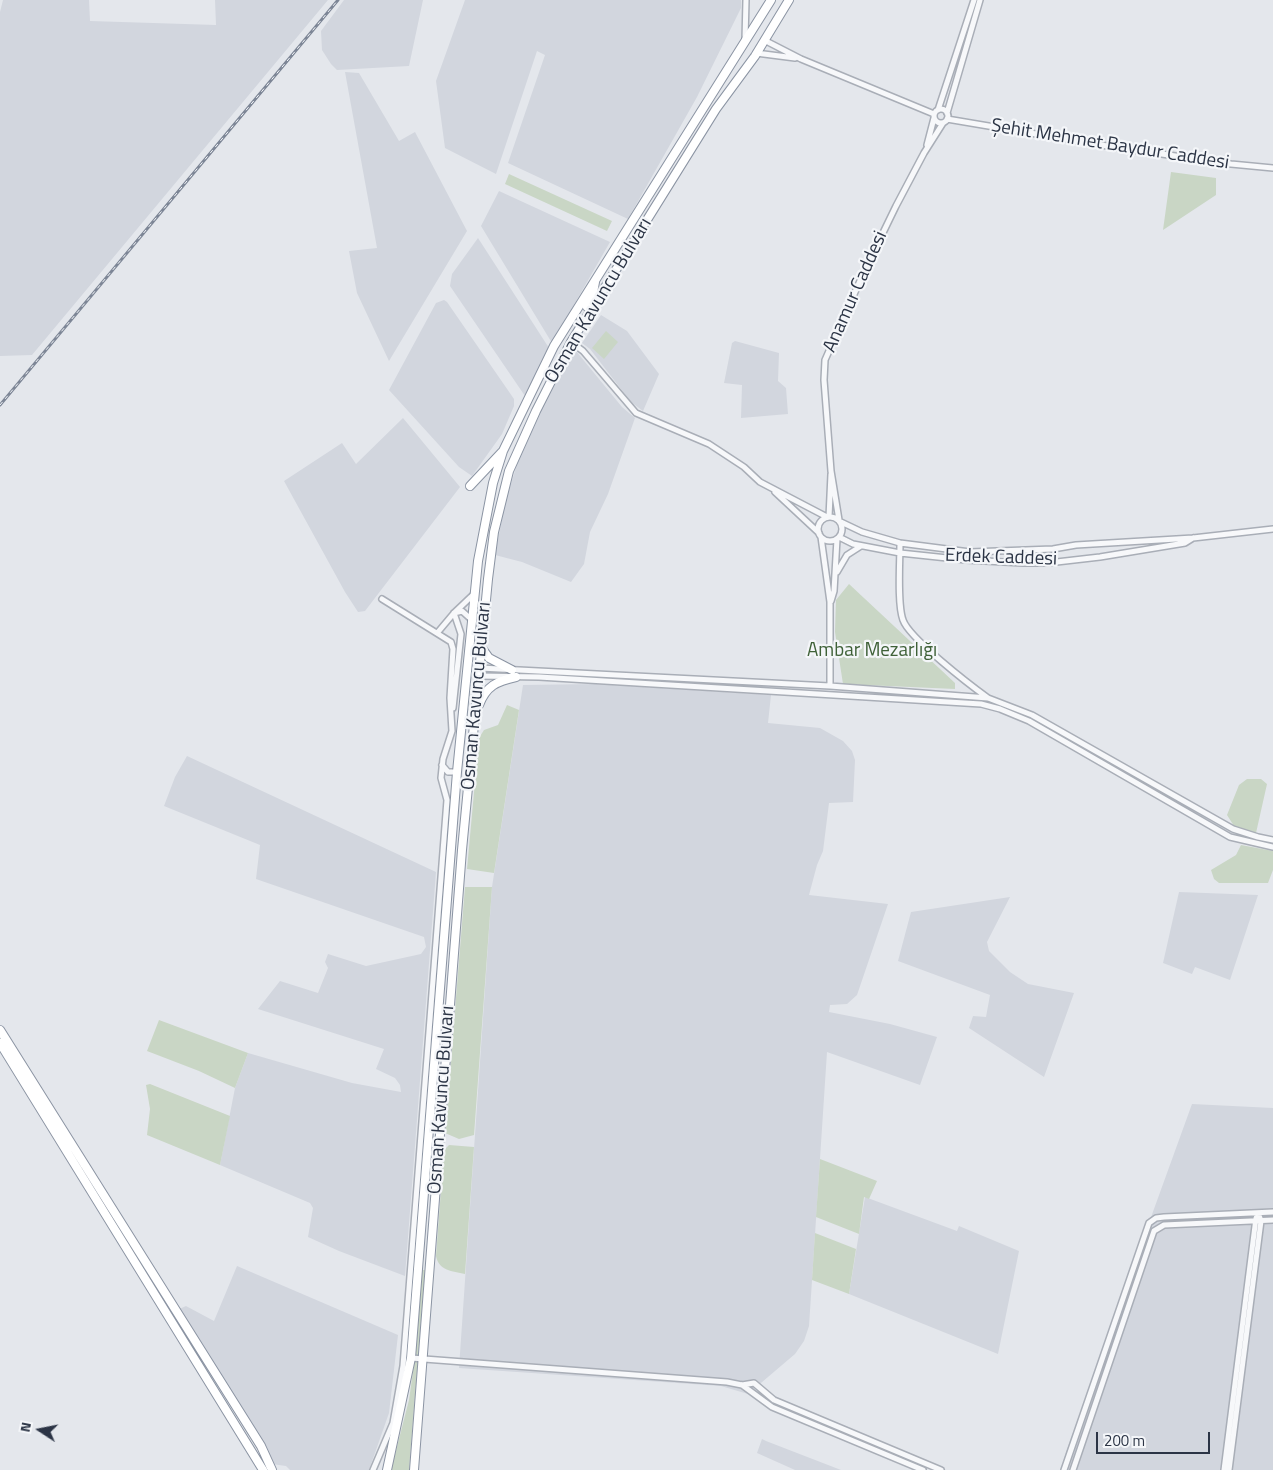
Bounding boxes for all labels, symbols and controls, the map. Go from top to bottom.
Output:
street label: Şehit Mehmet Baydur Caddesi [989,115,1231,175]
street label: Osman Kavuncu Bulvarı [541,214,657,388]
street label: Anamur Caddesi [819,228,893,356]
street label: Erdek Caddesi [944,545,1058,571]
street label: Osman Kavuncu Bulvarı [457,601,497,791]
park label: Ambar Mezarlığı [807,640,937,662]
street label: Osman Kavuncu Bulvarı [424,1005,460,1195]
north arrow [15,1405,65,1455]
text: N [14,1420,36,1434]
scale bar [1098,1422,1212,1454]
text: 200 m [1104,1429,1145,1452]

